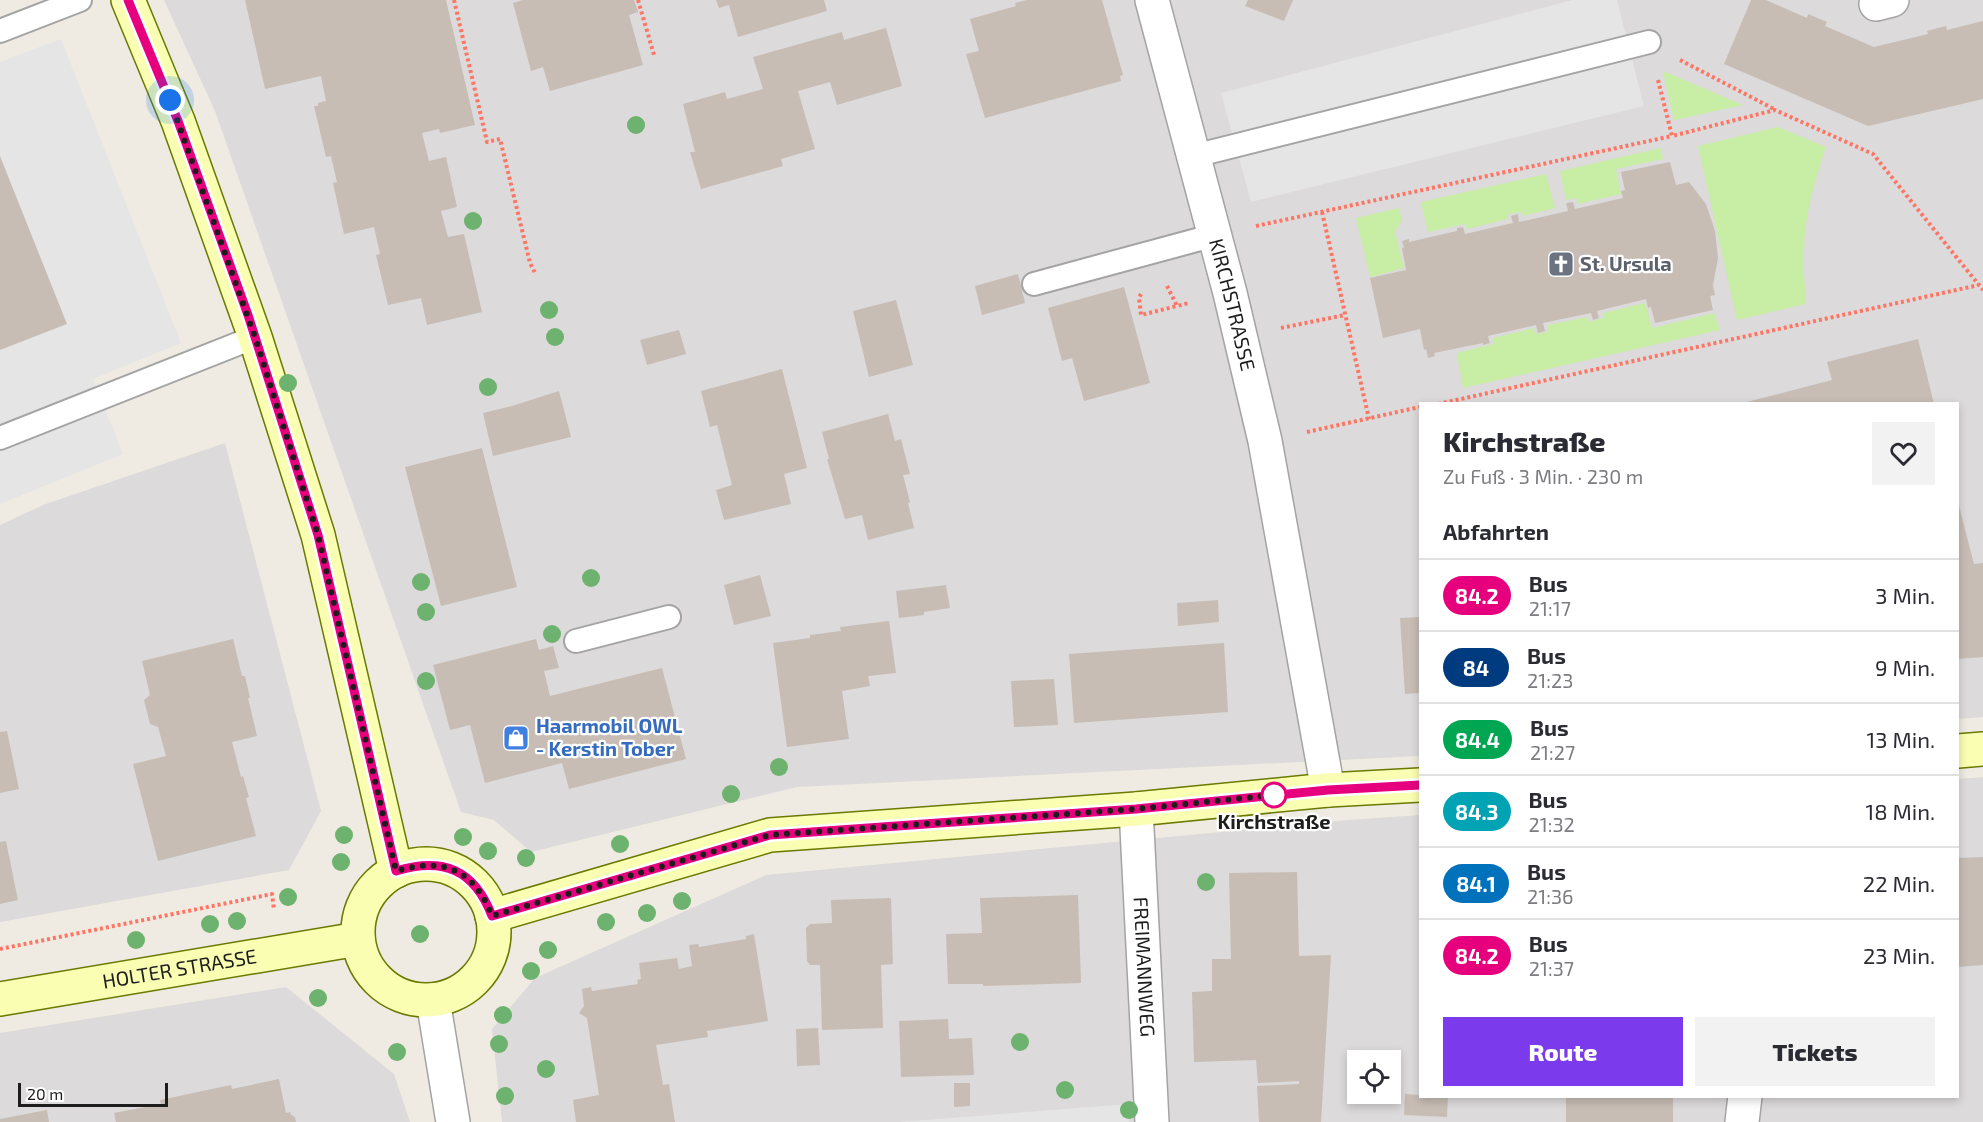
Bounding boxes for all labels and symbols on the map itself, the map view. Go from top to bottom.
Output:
your location [155,85,185,115]
street label: KIRCHSTRASSE [1205,236,1261,373]
church icon: St. Ursula [1546,249,1576,279]
place label: St. Ursula [1580,251,1672,275]
place label: Haarmobil OWL - Kerstin Tober [536,713,683,760]
shop icon: Haarmobil OWL - Kerstin Tober [501,723,531,753]
marker: Kirchstraße [1261,782,1287,808]
place label: Kirchstraße [1218,809,1330,833]
street label: FREIMANNWEG [1129,896,1161,1037]
street label: HOLTER STRASSE [100,943,258,993]
scale bar [18,1080,168,1108]

